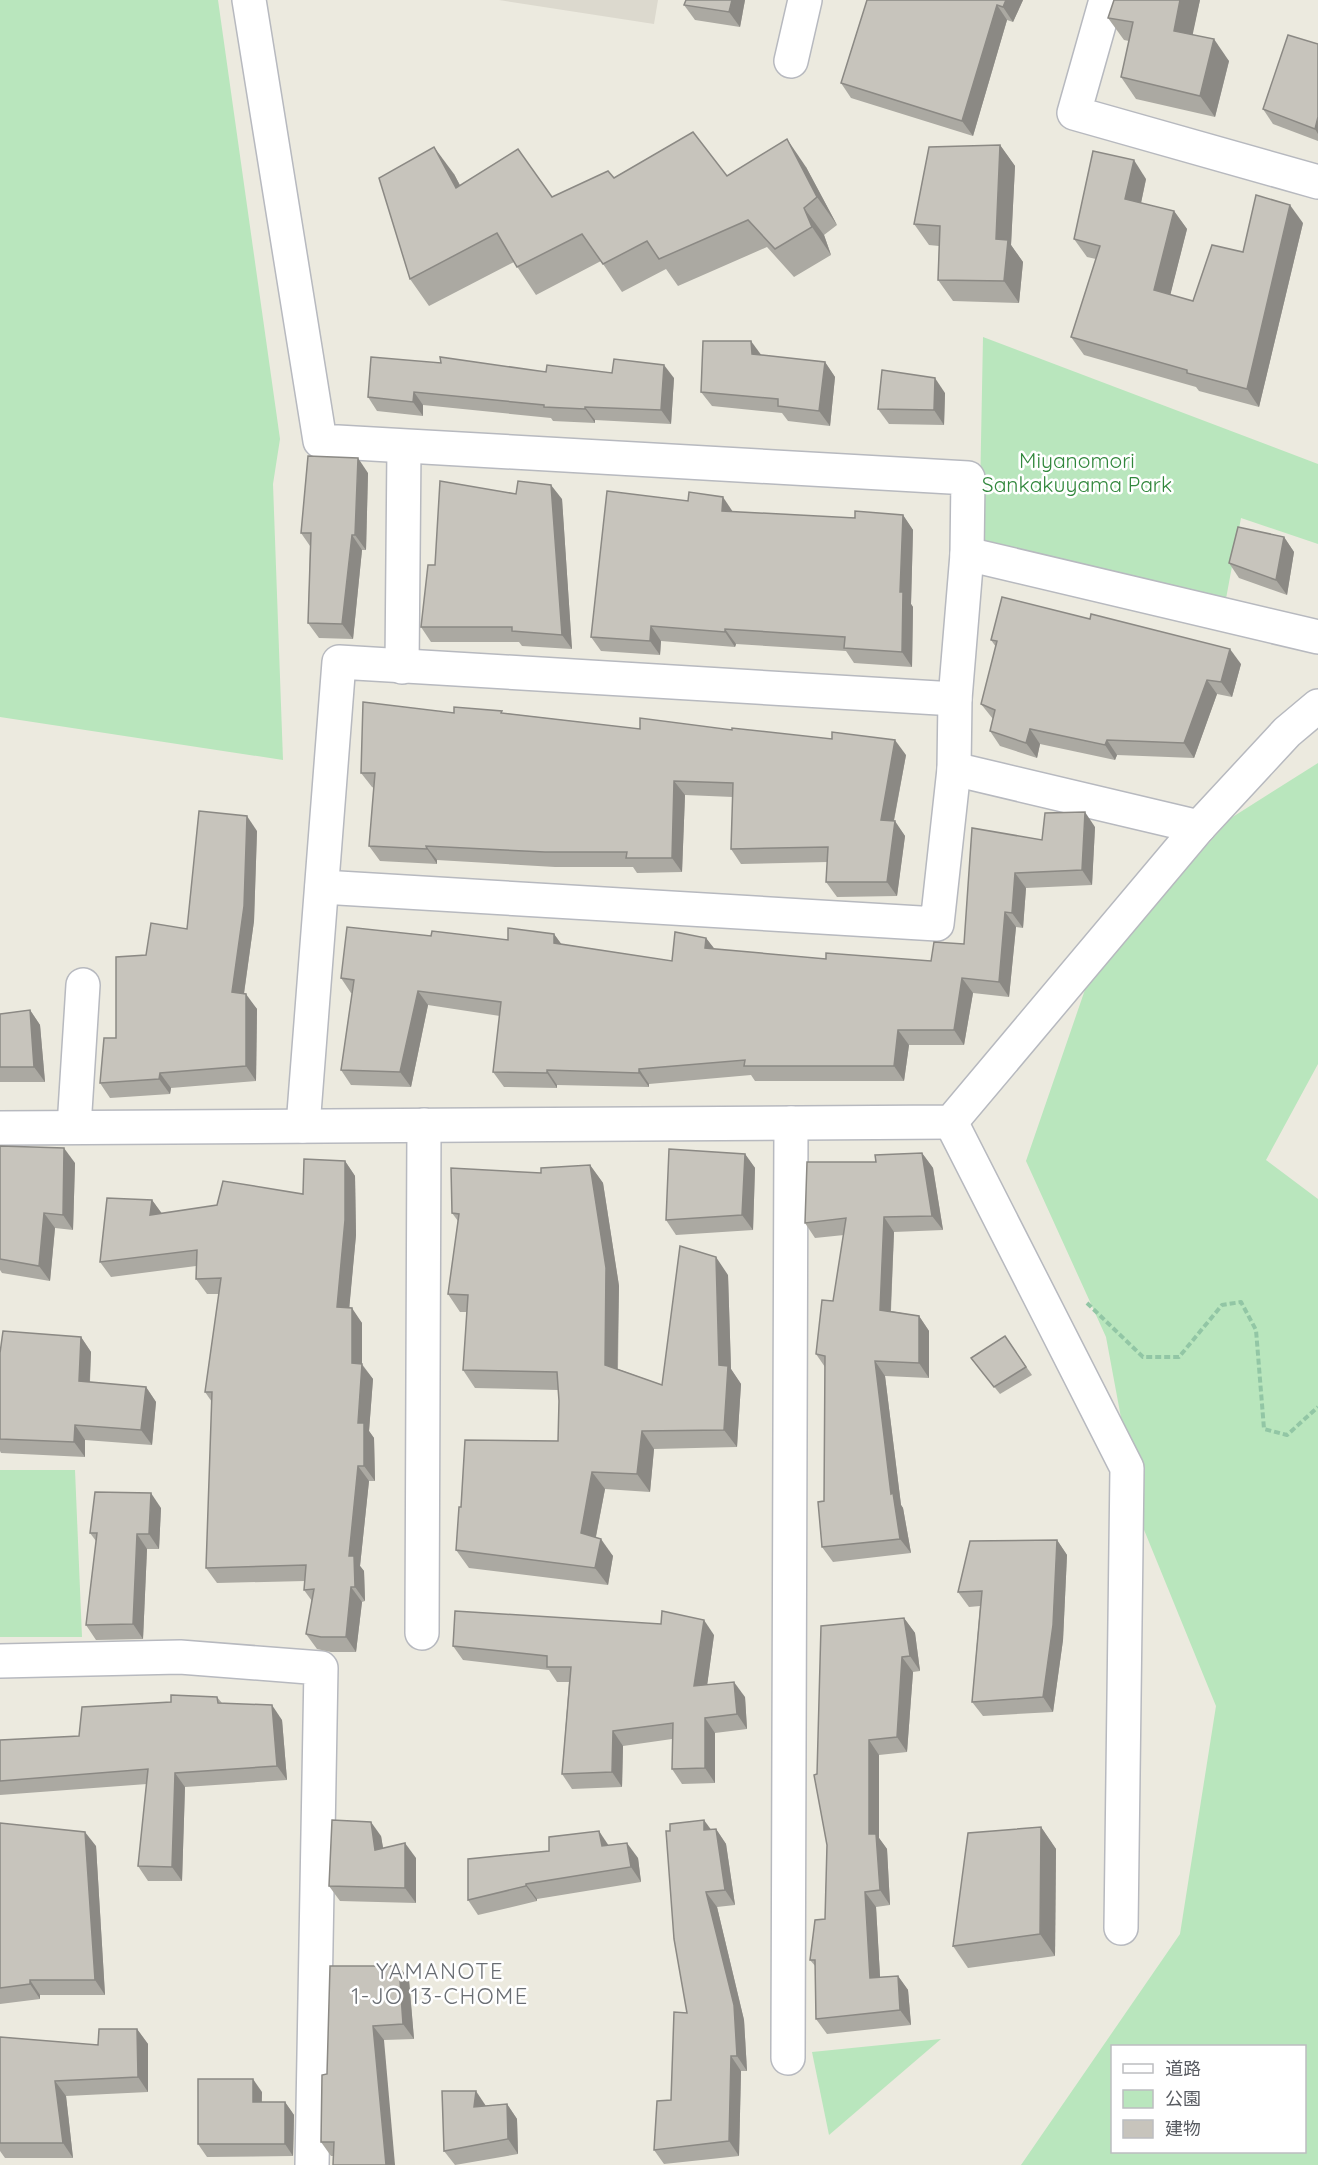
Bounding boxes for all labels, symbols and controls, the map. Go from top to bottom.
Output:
park label: Miyanomori Sankakuyama Park [982,447,1172,497]
district label: YAMANOTE 1-JO 13-CHOME [351,1957,529,2010]
legend [1111,2045,1306,2153]
text: 道路 [1165,2057,1201,2080]
text: 公園 [1165,2087,1201,2110]
text: 建物 [1165,2117,1201,2140]

